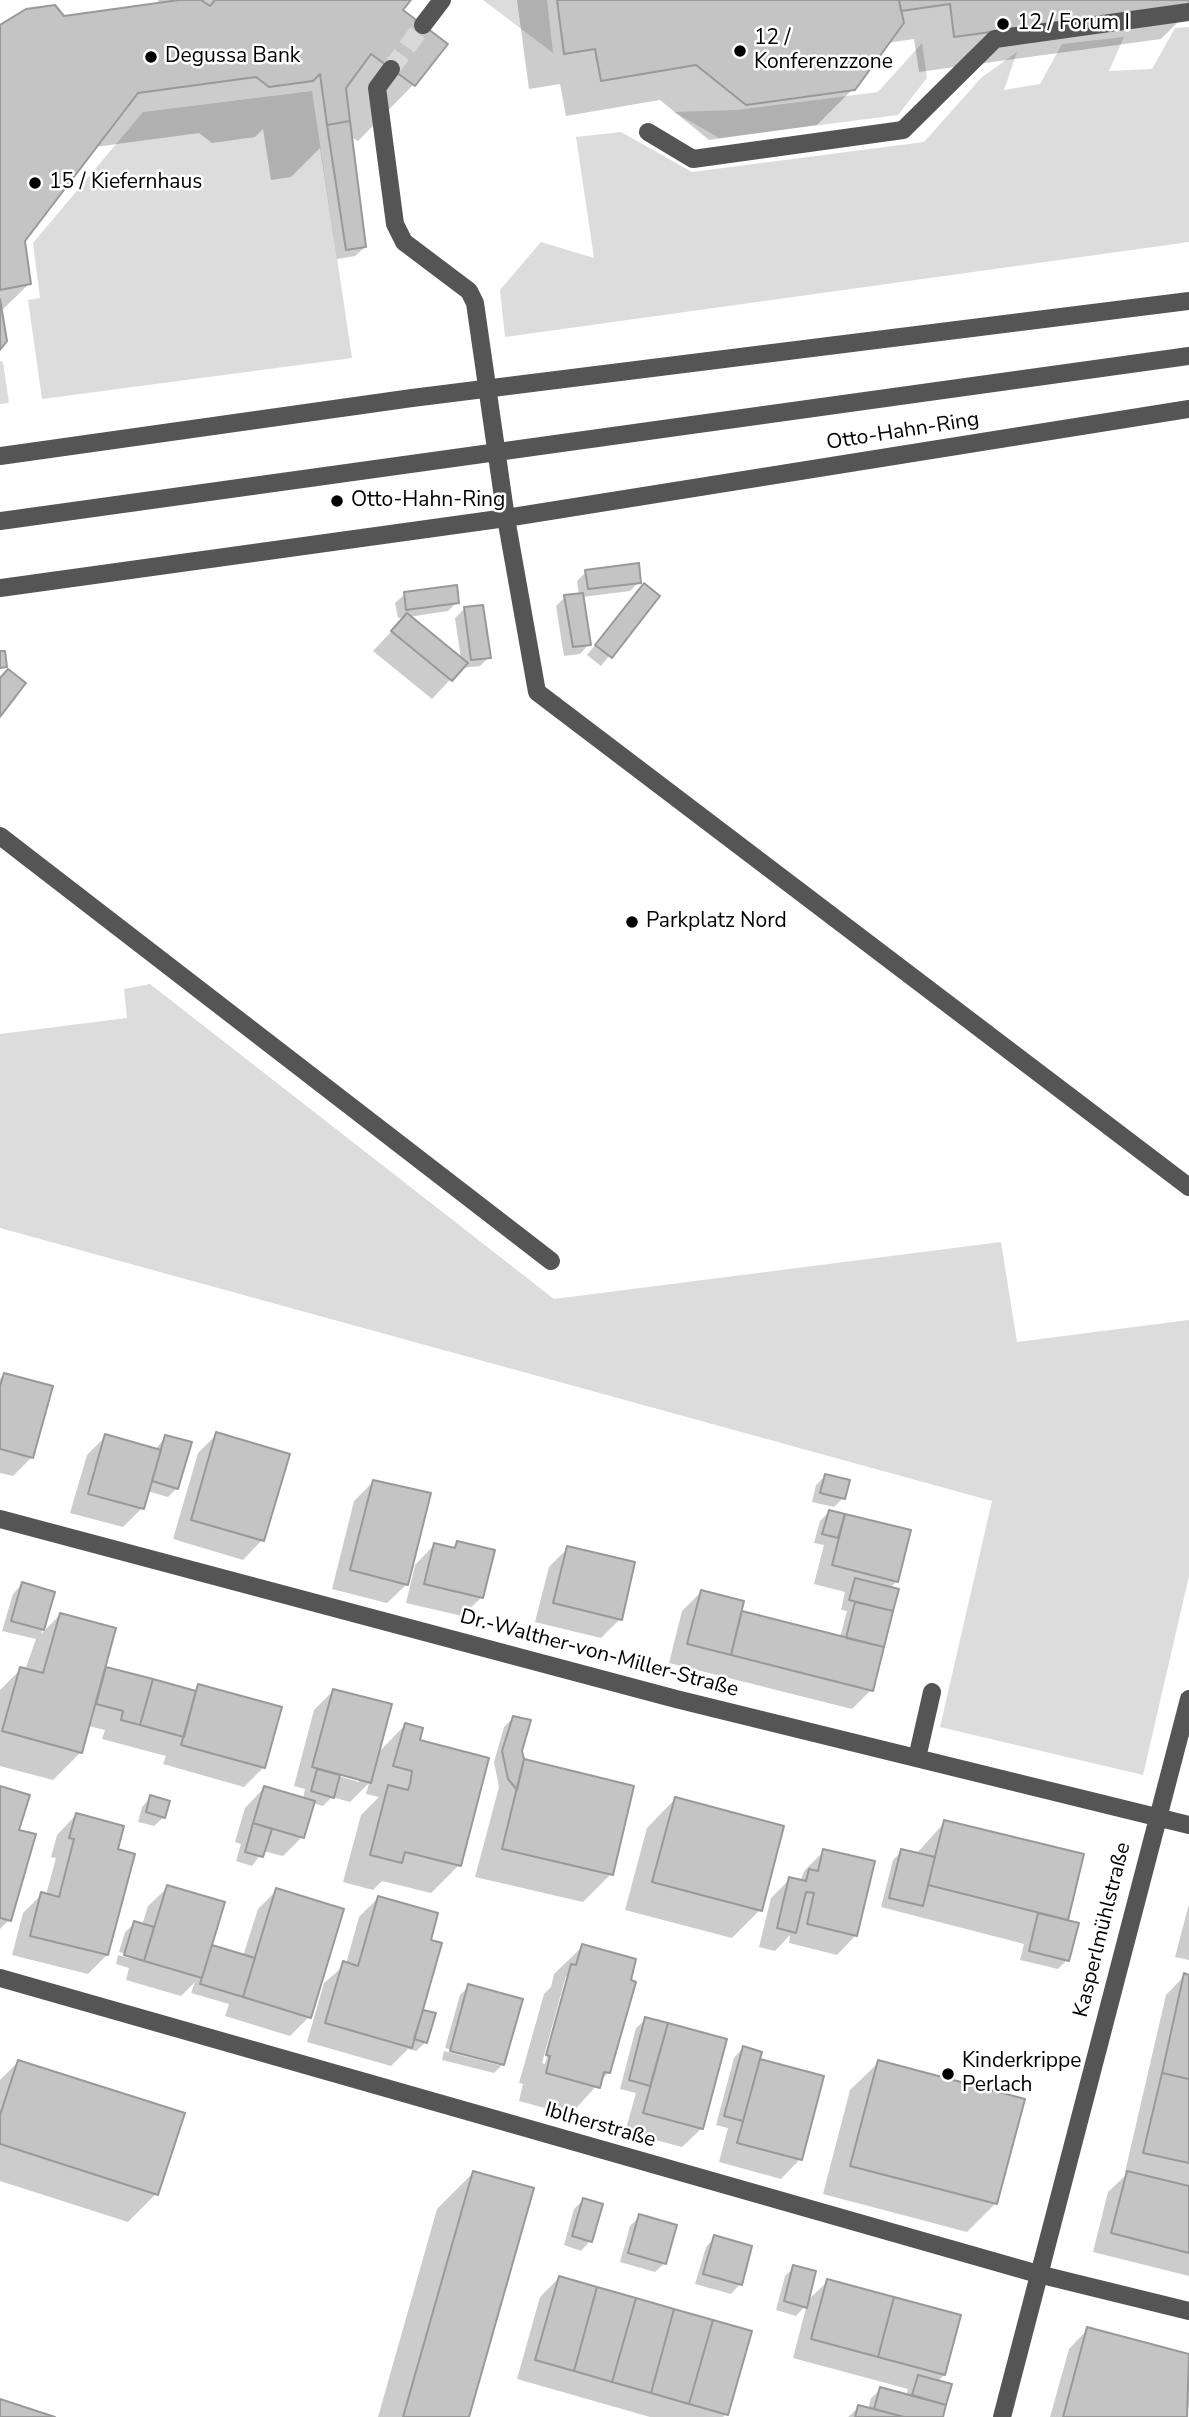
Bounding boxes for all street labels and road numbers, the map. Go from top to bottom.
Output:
street label: Otto-Hahn-Ring [825,407,981,457]
street label: Dr.-Walther-von-Miller-Straße [457,1605,741,1703]
street label: Kasperlmühlstraße [1069,1840,1137,2020]
street label: Iblherstraße [542,2098,658,2154]

